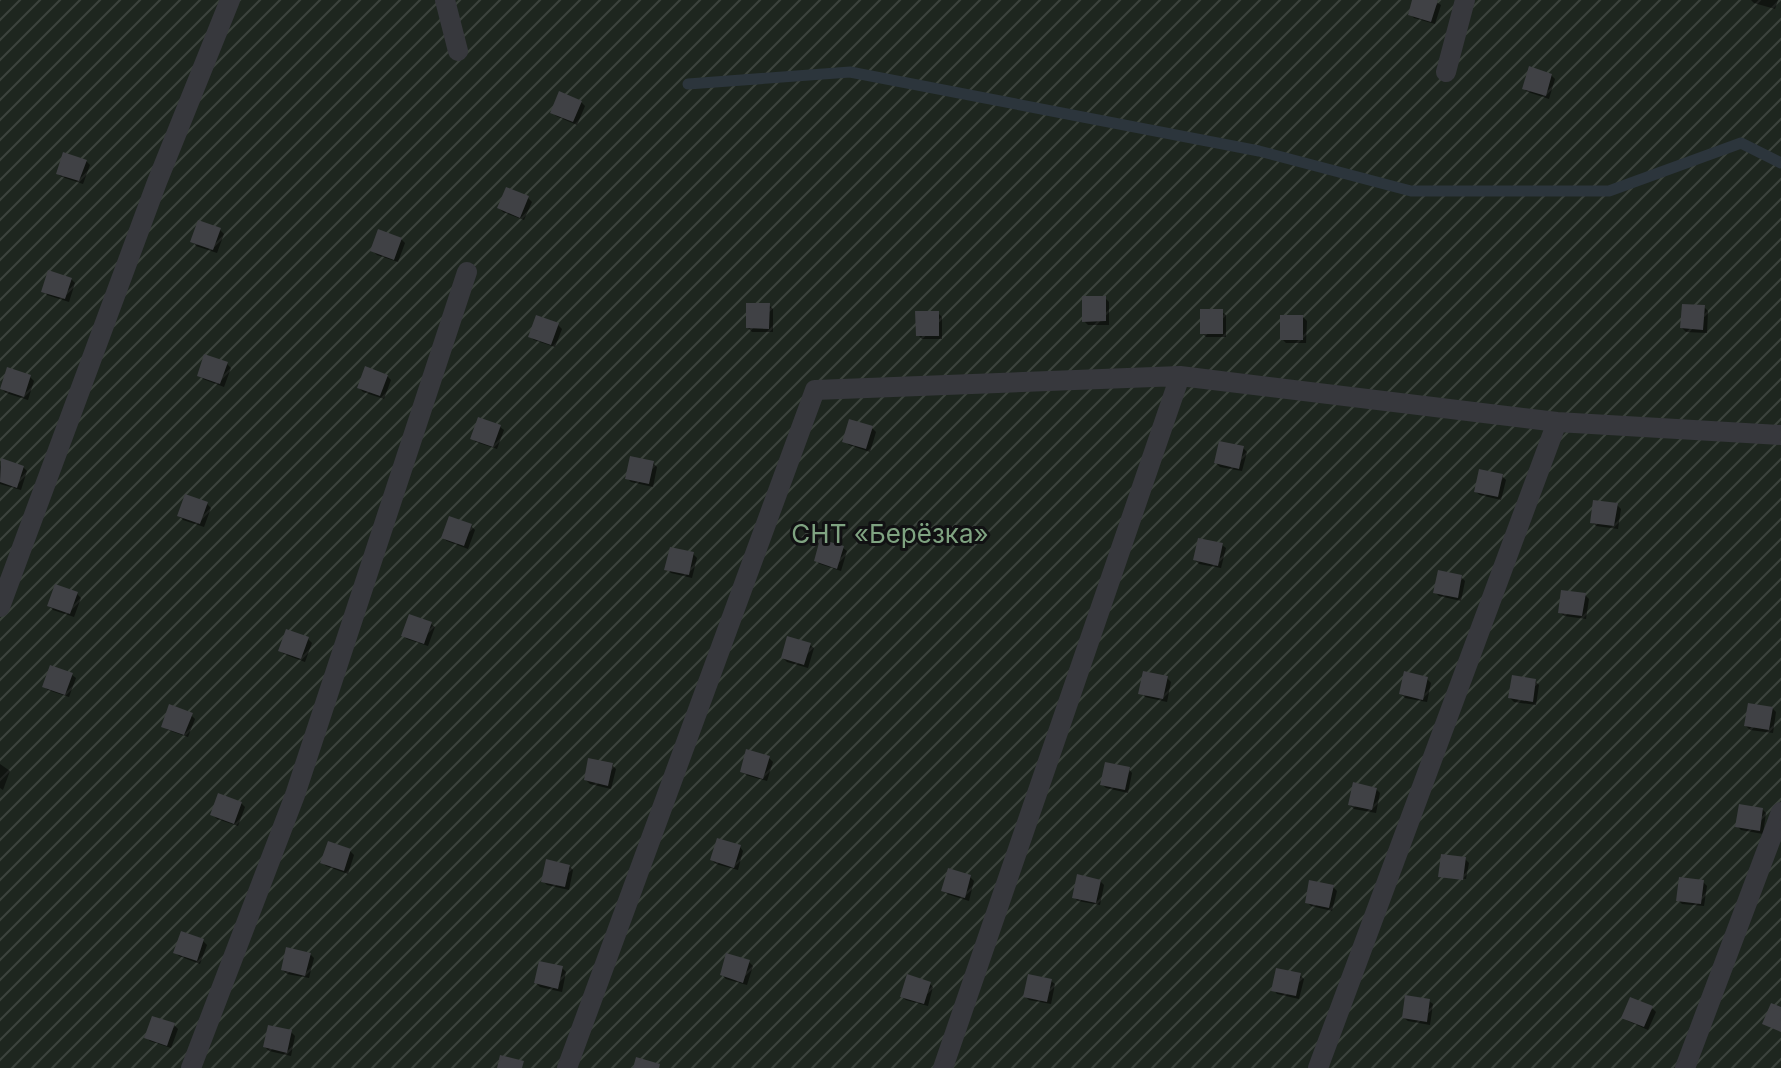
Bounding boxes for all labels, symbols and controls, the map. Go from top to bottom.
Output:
park label: СНТ «Берёзка» [791,518,989,549]

